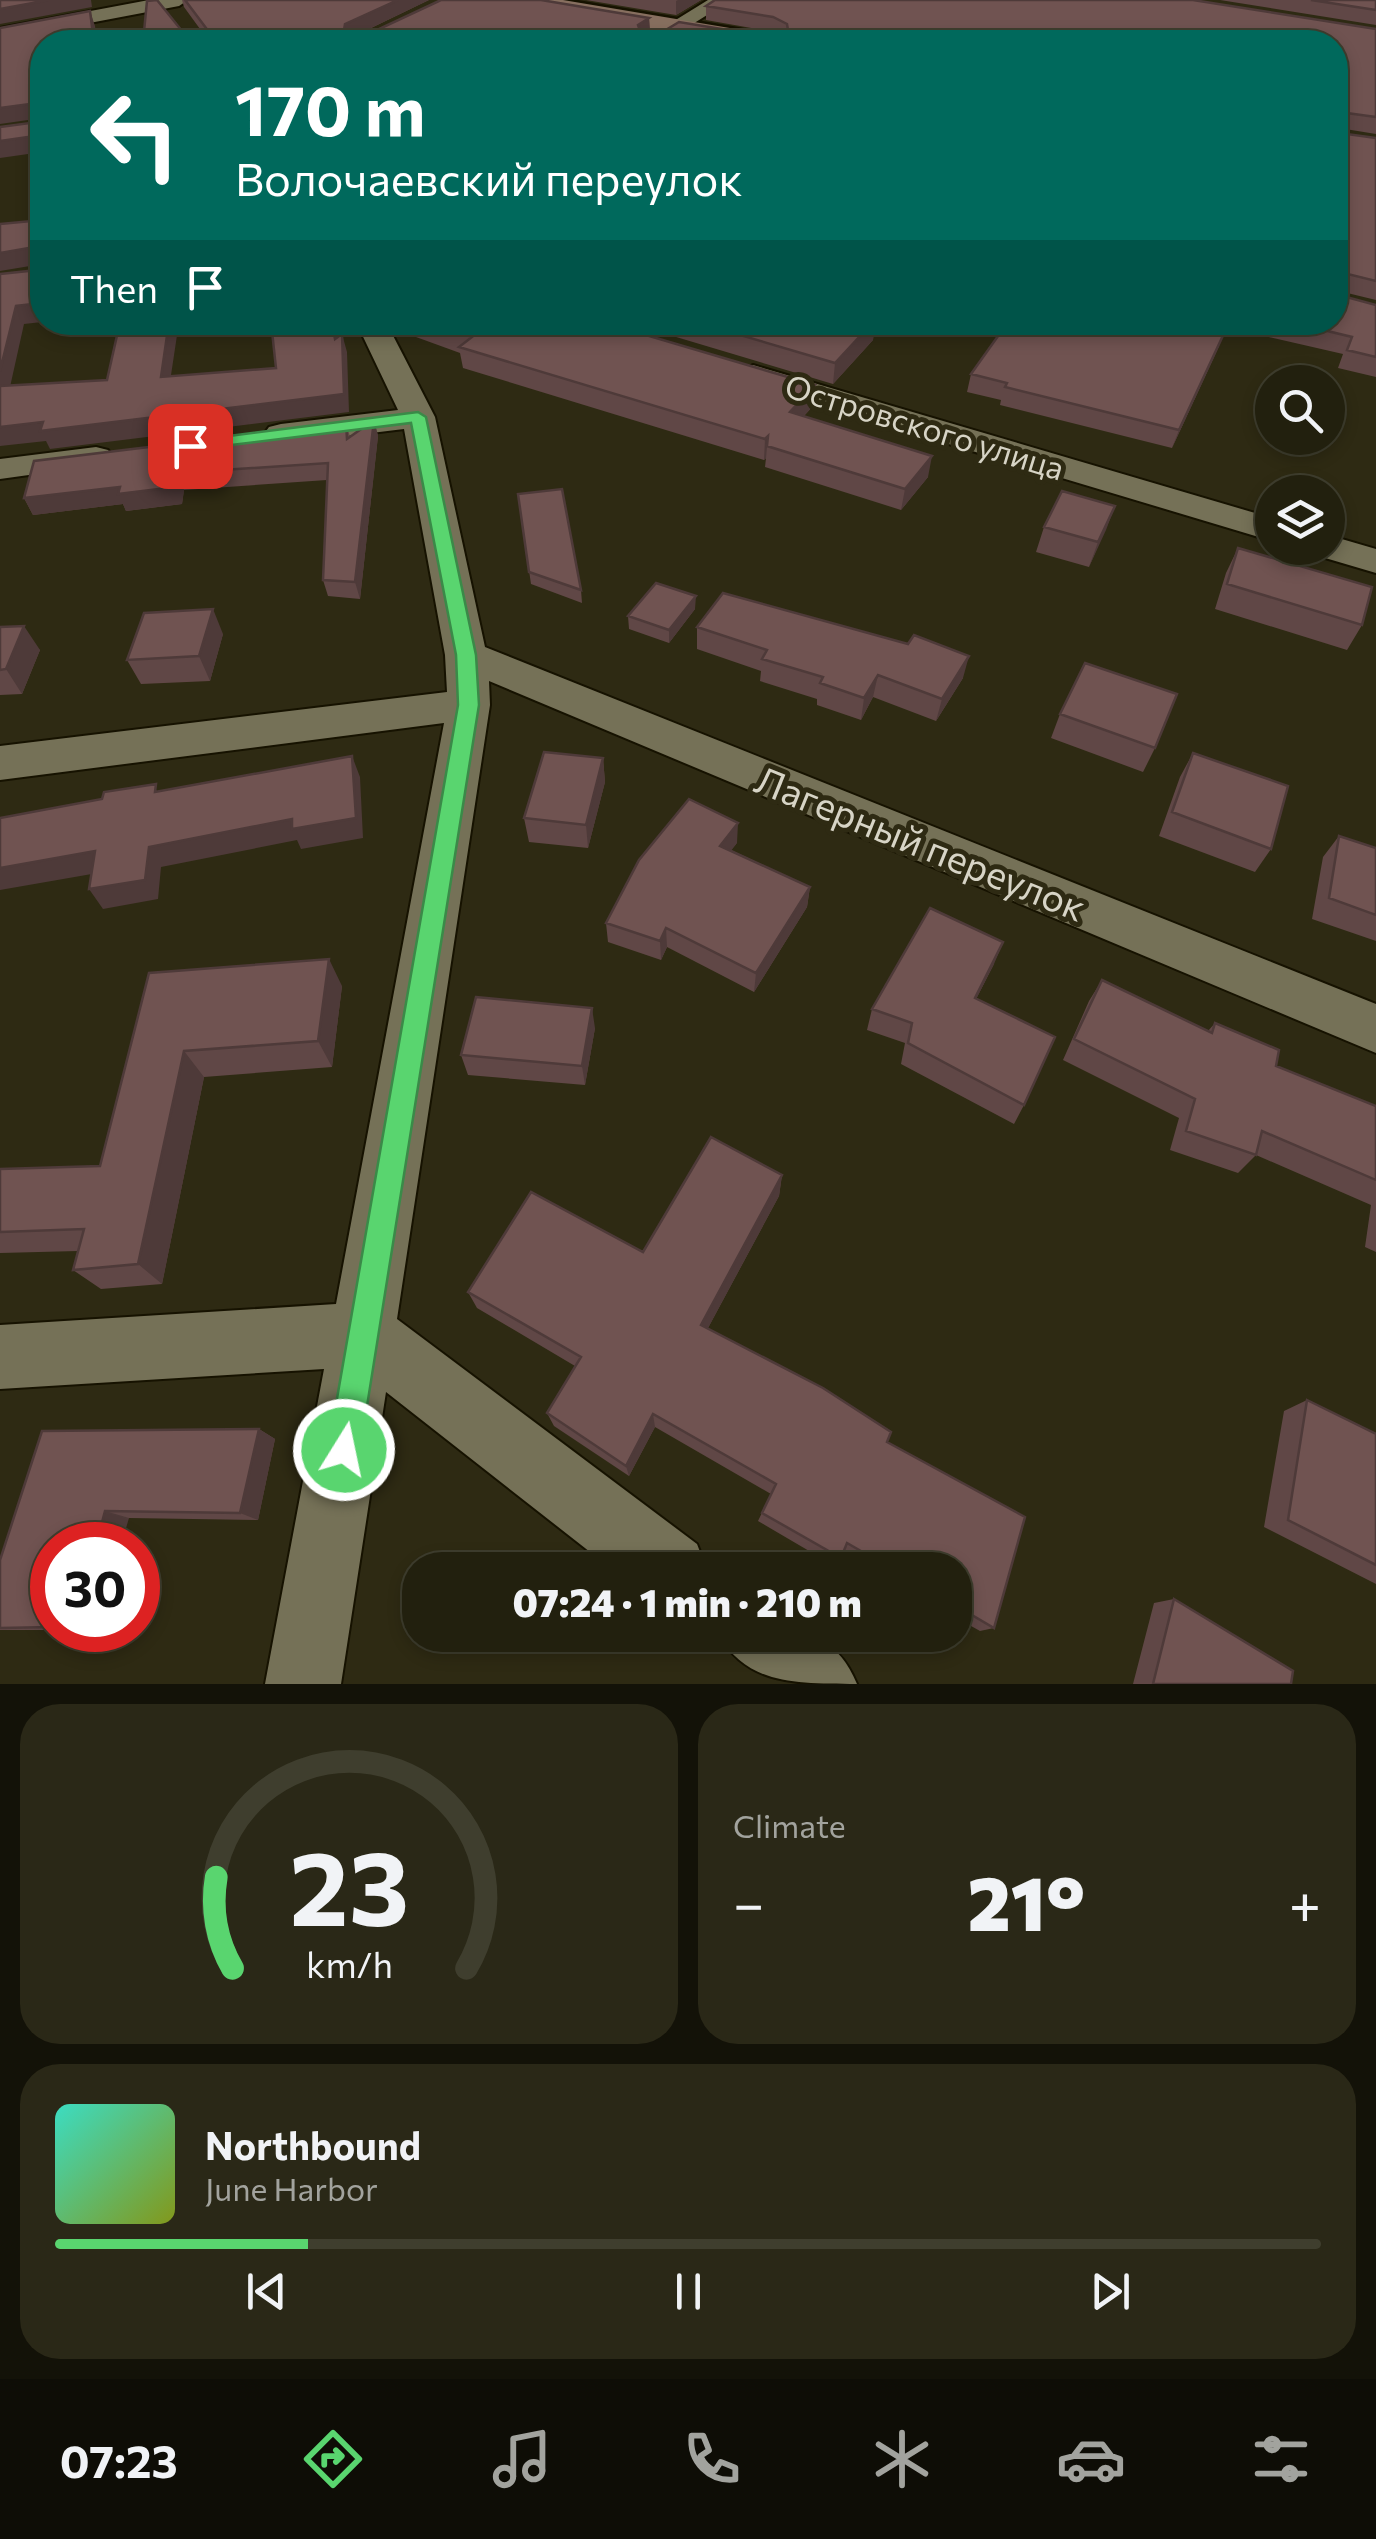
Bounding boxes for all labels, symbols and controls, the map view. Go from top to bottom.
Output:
text: 170 m [235,65,426,150]
icon: left [70,70,200,200]
text: Волочаевский переулок [235,150,743,205]
icon: arrive [178,260,233,315]
text: Then [70,264,158,311]
street label: Островского улица [781,365,1069,487]
map controls [1255,365,1345,565]
button: search [1255,365,1345,455]
pin [148,404,233,489]
icon: arrive [163,419,218,474]
button: layers [1255,475,1345,565]
street label: Лагерный переулок [749,754,1093,930]
position arrow [292,1398,396,1502]
speed limit sign: 30 [30,1522,160,1652]
text: 07:24 · 1 min · 210 m [512,1578,862,1625]
text: Climate [733,1805,846,1845]
text: 23 [289,1820,409,1947]
text: 21° [968,1855,1085,1946]
text: − [733,1868,764,1935]
text: + [1289,1868,1321,1935]
text: km/h [306,1942,392,1985]
text: Northbound [205,2121,421,2168]
text: June Harbor [205,2168,378,2208]
icon: previous [239,2264,294,2319]
icon: pause [661,2264,716,2319]
icon: next [1083,2264,1138,2319]
icon: directions [298,2424,368,2494]
icon: music [487,2424,557,2494]
icon: phone [677,2424,747,2494]
icon: climate [867,2424,937,2494]
icon: car [1056,2424,1126,2494]
icon: filters [1246,2424,1316,2494]
text: 07:23 [60,2432,178,2487]

